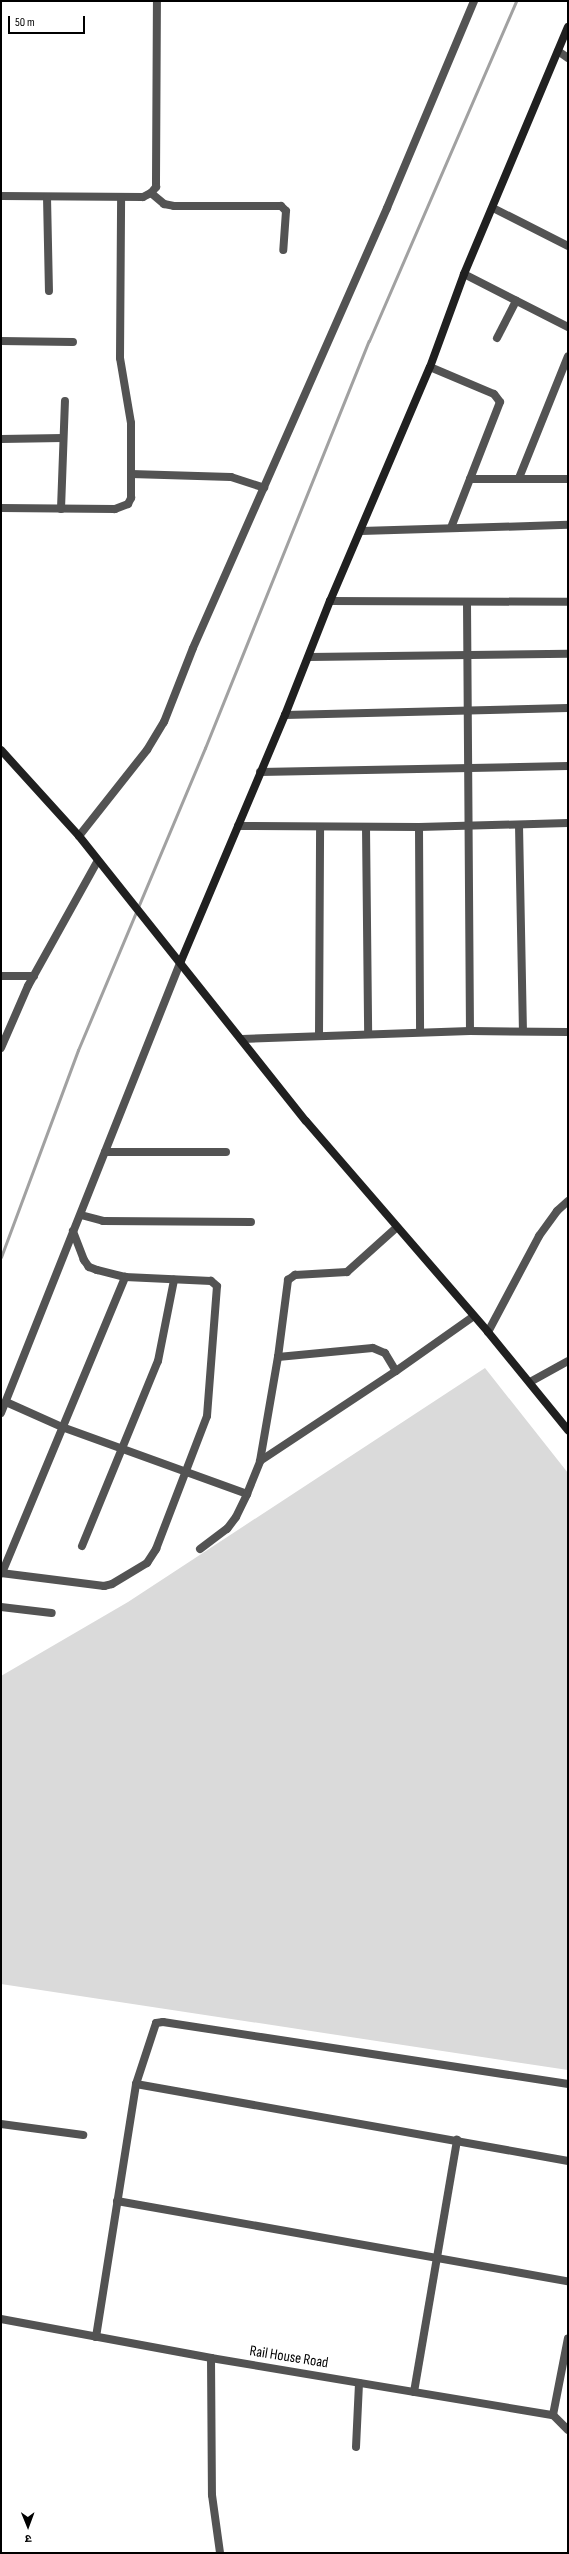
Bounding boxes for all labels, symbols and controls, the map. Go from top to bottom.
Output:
scale bar [10,8,87,34]
text: 50 m [15,15,35,30]
street label: Rail House Road [248,2342,330,2372]
north arrow [8,2506,48,2546]
text: उ [25,2532,32,2545]

